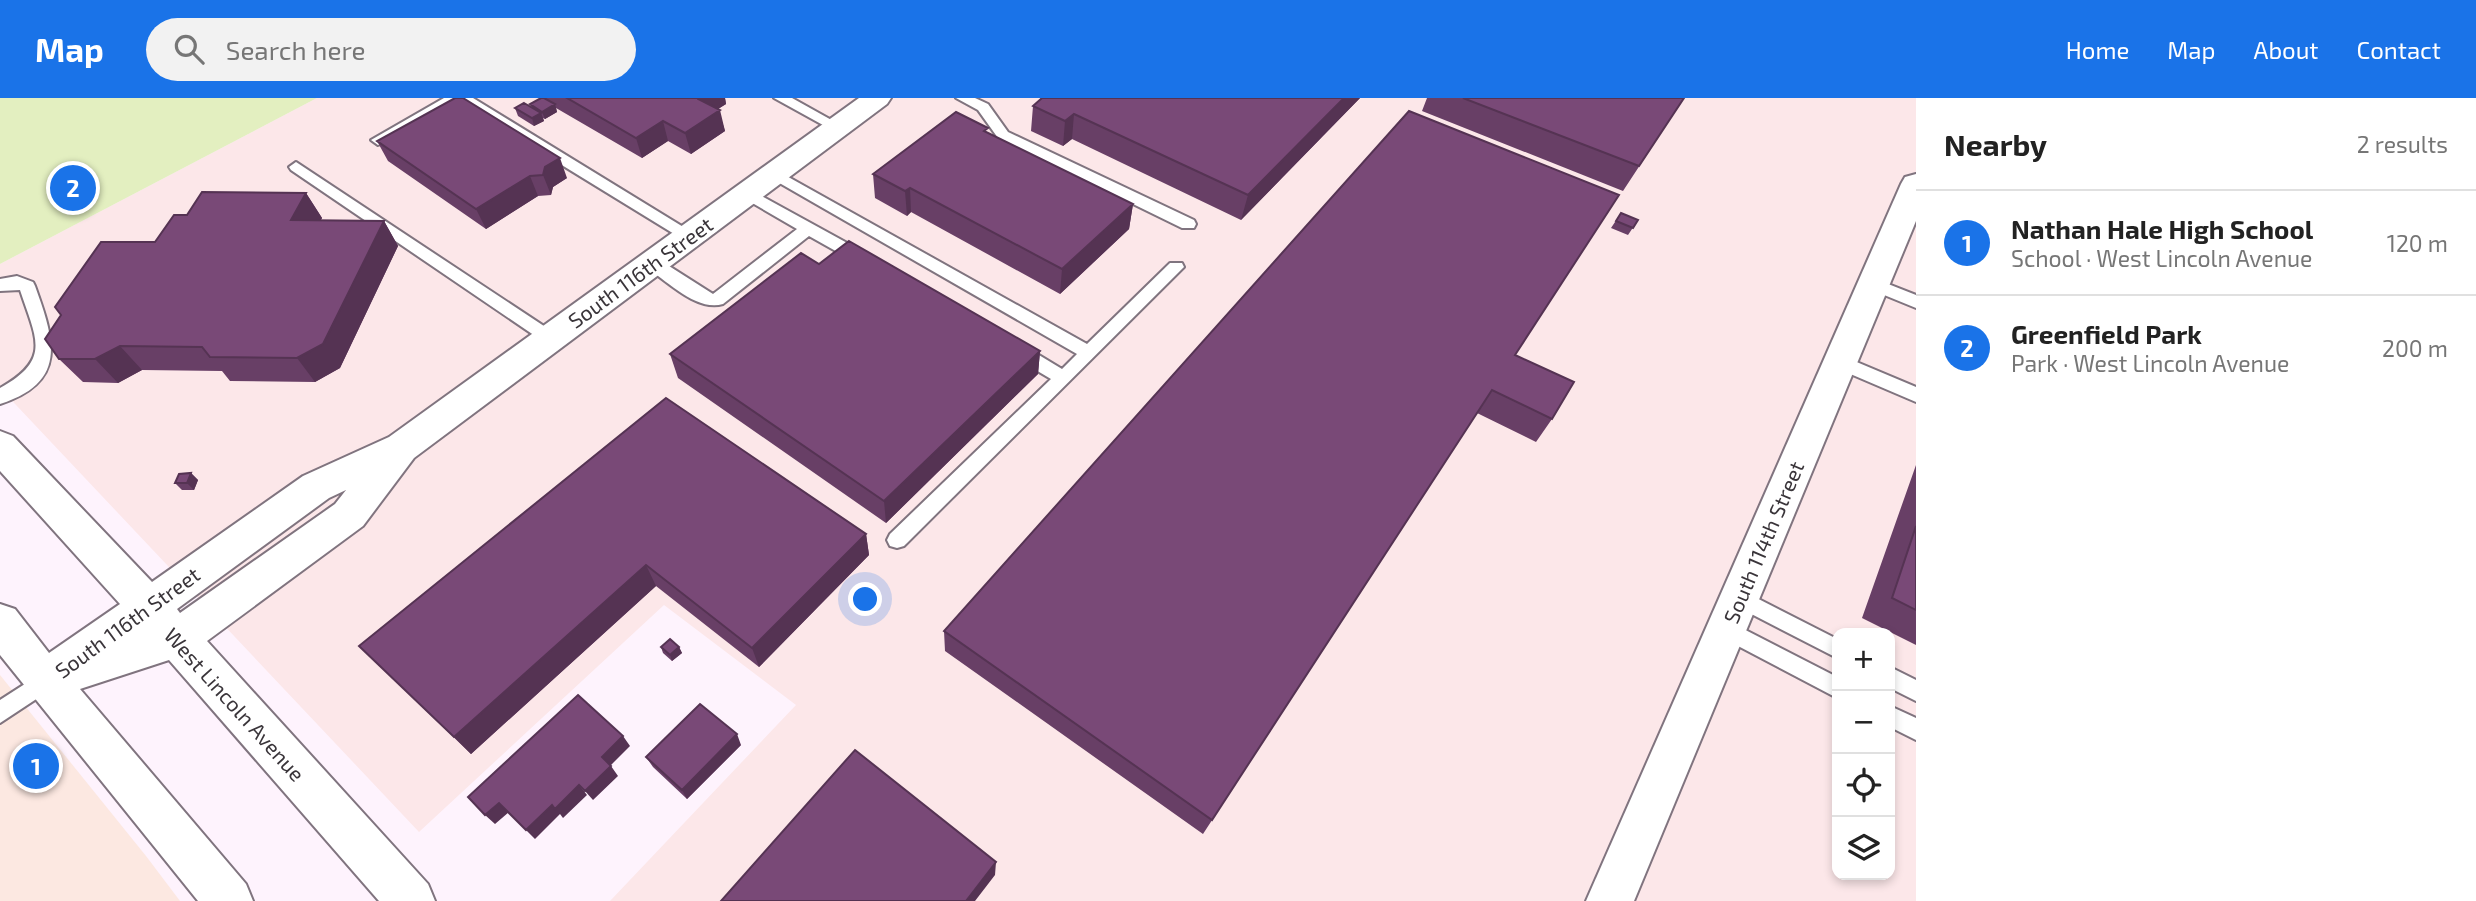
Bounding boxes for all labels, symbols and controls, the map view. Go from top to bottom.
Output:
search box [146,18,636,81]
text: Map [35,29,104,69]
icon: search [170,30,208,68]
text: Search here [226,34,365,65]
text: Home [2066,35,2129,64]
text: Map [2167,35,2215,64]
text: About [2253,35,2319,64]
text: Contact [2357,35,2441,64]
text: Nearby [1944,126,2047,162]
text: 2 results [2357,130,2448,158]
pin: 2 [50,162,96,214]
street label: South 116th Street [563,211,717,333]
text: Nathan Hale High School [2011,213,2313,244]
text: 1 [1962,229,1972,257]
text: 120 m [2387,229,2448,257]
text: School · West Lincoln Avenue [2011,244,2312,272]
text: Greenfield Park [2011,318,2202,349]
text: 2 [1960,334,1974,362]
text: 200 m [2382,334,2448,362]
text: Park · West Lincoln Avenue [2011,349,2289,377]
street label: South 114th Street [1718,457,1808,627]
street label: South 116th Street [50,561,204,683]
your location [848,582,882,616]
street label: West Lincoln Avenue [160,622,310,786]
map controls [1832,628,1895,880]
button: + [1832,628,1895,691]
button: − [1832,691,1895,754]
pin: 1 [13,740,59,792]
button: locate [1832,754,1895,817]
button: layers [1832,817,1895,880]

